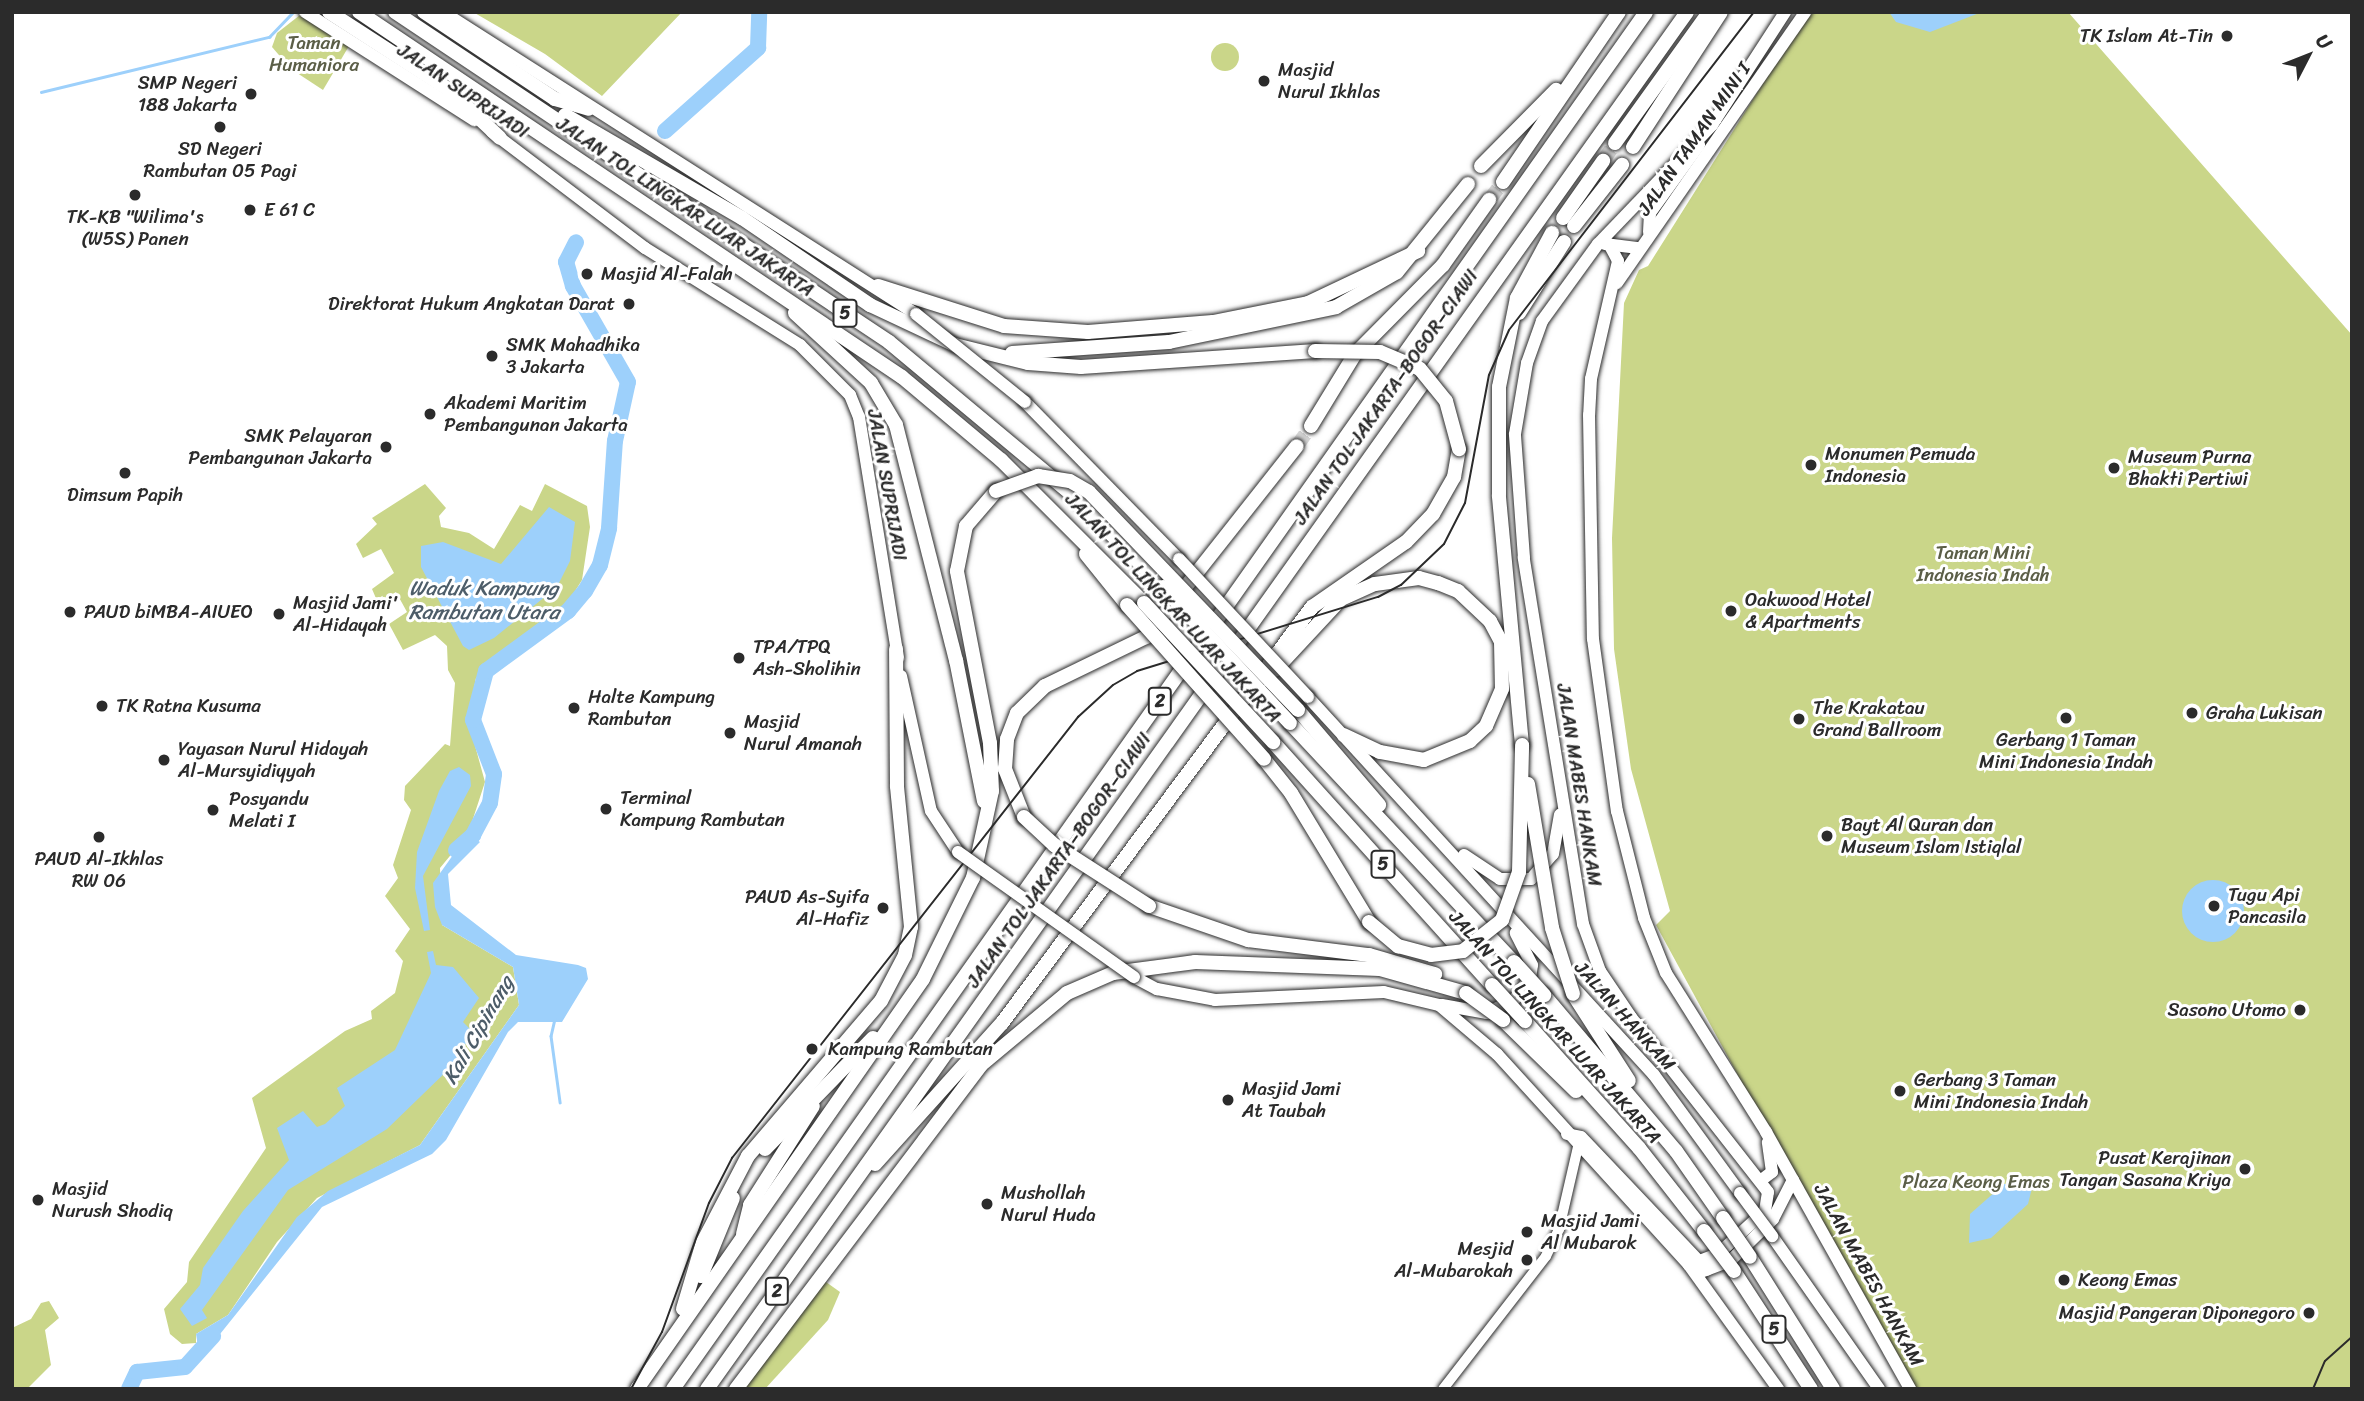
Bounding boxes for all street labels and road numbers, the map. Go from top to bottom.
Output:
street label: JALAN SUPRIJADI [393,39,533,143]
street label: JALAN TAMAN MINI I [1632,57,1756,221]
street label: JALAN TOL LINGKAR LUAR JAKARTA [552,112,818,302]
street label: JALAN TOL JAKARTA–BOGOR–CIAWI [1288,264,1484,530]
road number: 5 [831,298,859,328]
street label: JALAN SUPRIJADI [862,407,912,563]
street label: JALAN TOL LINGKAR LUAR JAKARTA [1060,488,1286,728]
street label: JALAN MABES HANKAM [1552,682,1606,888]
road number: 2 [1148,686,1172,716]
street label: JALAN TOL JAKARTA–BOGOR–CIAWI [961,727,1157,993]
road number: 5 [1369,850,1397,878]
street label: JALAN TOL LINGKAR LUAR JAKARTA [1444,906,1666,1148]
street label: JALAN HANKAM [1570,957,1680,1075]
street label: JALAN MABES HANKAM [1809,1180,1929,1370]
road number: 2 [765,1276,789,1306]
road number: 5 [1760,1314,1788,1344]

